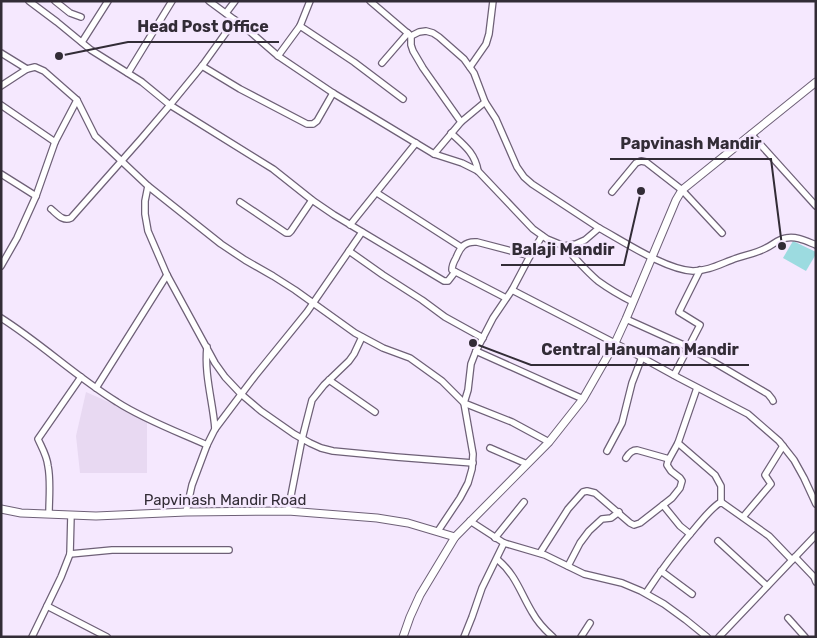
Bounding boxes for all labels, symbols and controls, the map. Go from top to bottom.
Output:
callout: Head Post Office [128,11,279,42]
text: Head Post Office [137,17,269,36]
callout: Papvinash Mandir [610,128,771,159]
text: Papvinash Mandir [620,134,762,153]
callout: Balaji Mandir [501,234,624,265]
text: Balaji Mandir [512,240,615,259]
callout: Central Hanuman Mandir [531,334,749,365]
text: Central Hanuman Mandir [541,340,740,359]
street label: Papvinash Mandir Road [144,491,306,509]

